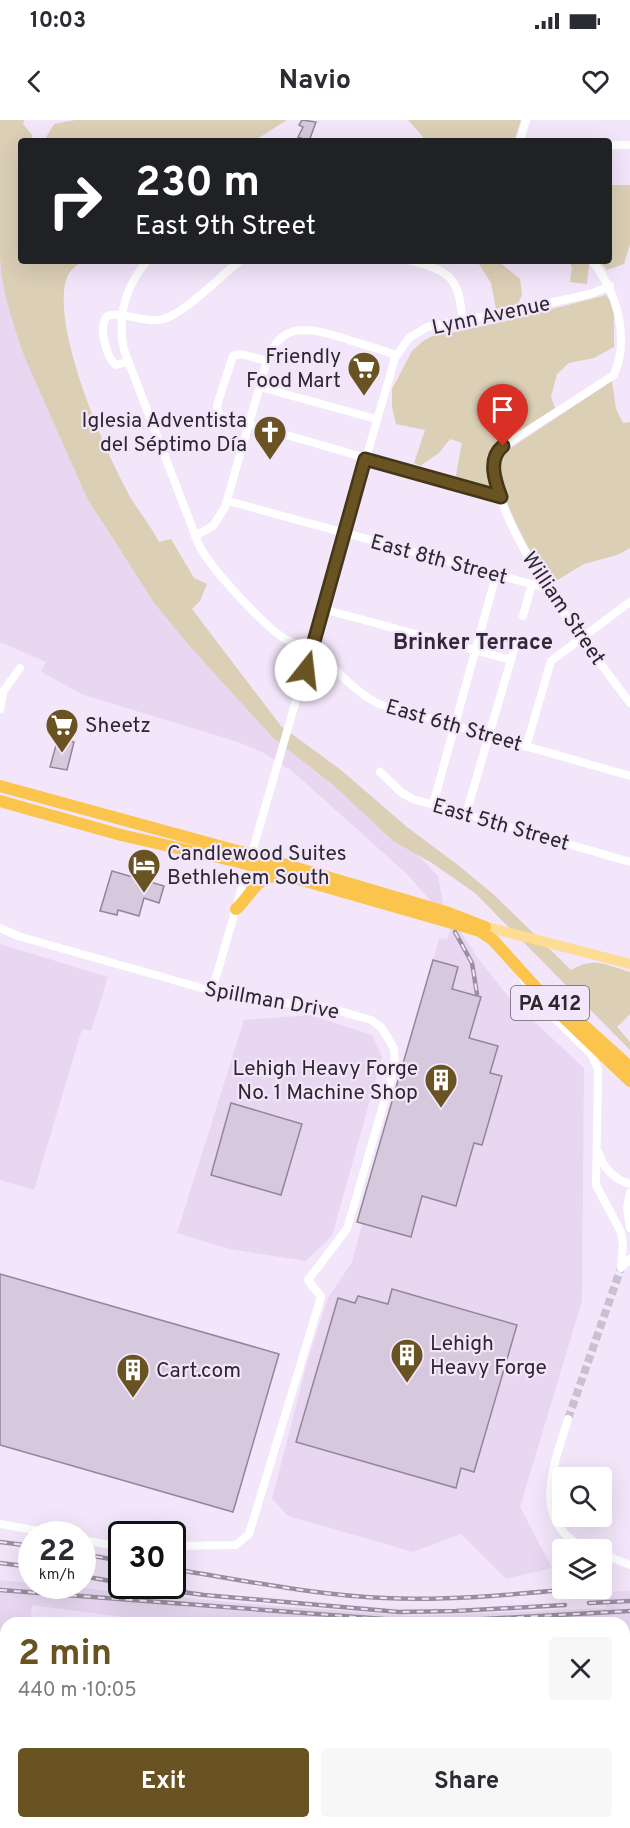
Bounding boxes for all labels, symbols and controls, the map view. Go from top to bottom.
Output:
text: 10:03 [30,8,86,35]
text: Navio [279,64,351,98]
icon: back [18,65,51,98]
icon: heart [579,65,612,98]
text: 230 m [135,158,260,211]
icon: right [36,162,114,240]
text: East 9th Street [135,210,316,244]
street label: Lynn Avenue [430,291,553,342]
place label: Friendly Food Mart [246,344,341,395]
supermarket icon: Friendly Food Mart [346,350,382,397]
pin [477,384,528,446]
icon: arrive [486,393,519,426]
place label: Iglesia Adventista del Séptimo Día [81,408,247,459]
church icon: Iglesia Adventista del Séptimo Día [252,414,288,461]
street label: East 8th Street [367,529,510,592]
street label: William Street [515,547,611,671]
district label: Brinker Terrace [393,630,553,657]
position arrow [274,638,338,702]
street label: East 6th Street [382,694,525,759]
supermarket icon: Sheetz [44,707,80,754]
place label: Sheetz [85,713,151,740]
street label: East 5th Street [429,793,572,858]
place label: Candlewood Suites Bethlehem South [167,841,347,892]
hotel icon: Candlewood Suites Bethlehem South [126,847,162,894]
street label: Spillman Drive [202,976,341,1027]
road number: PA 412 [511,986,589,1020]
place label: Lehigh Heavy Forge No. 1 Machine Shop [233,1056,418,1107]
building icon: Lehigh Heavy Forge No. 1 Machine Shop [423,1062,459,1109]
place label: Lehigh Heavy Forge [430,1331,547,1382]
building icon: Lehigh Heavy Forge [389,1337,425,1384]
building icon: Cart.com [115,1352,151,1399]
place label: Cart.com [156,1358,241,1385]
map controls [552,1467,612,1599]
button: search [552,1467,612,1527]
speed limit sign: 30 [108,1521,186,1599]
text: 22 [39,1534,75,1571]
button: layers [552,1539,612,1599]
text: km/h [39,1566,75,1585]
text: 2 min [18,1632,112,1678]
button: close [549,1637,612,1700]
text: 440 m · 10:05 [18,1678,137,1704]
button: Exit [18,1748,309,1817]
button: Share [321,1748,612,1817]

